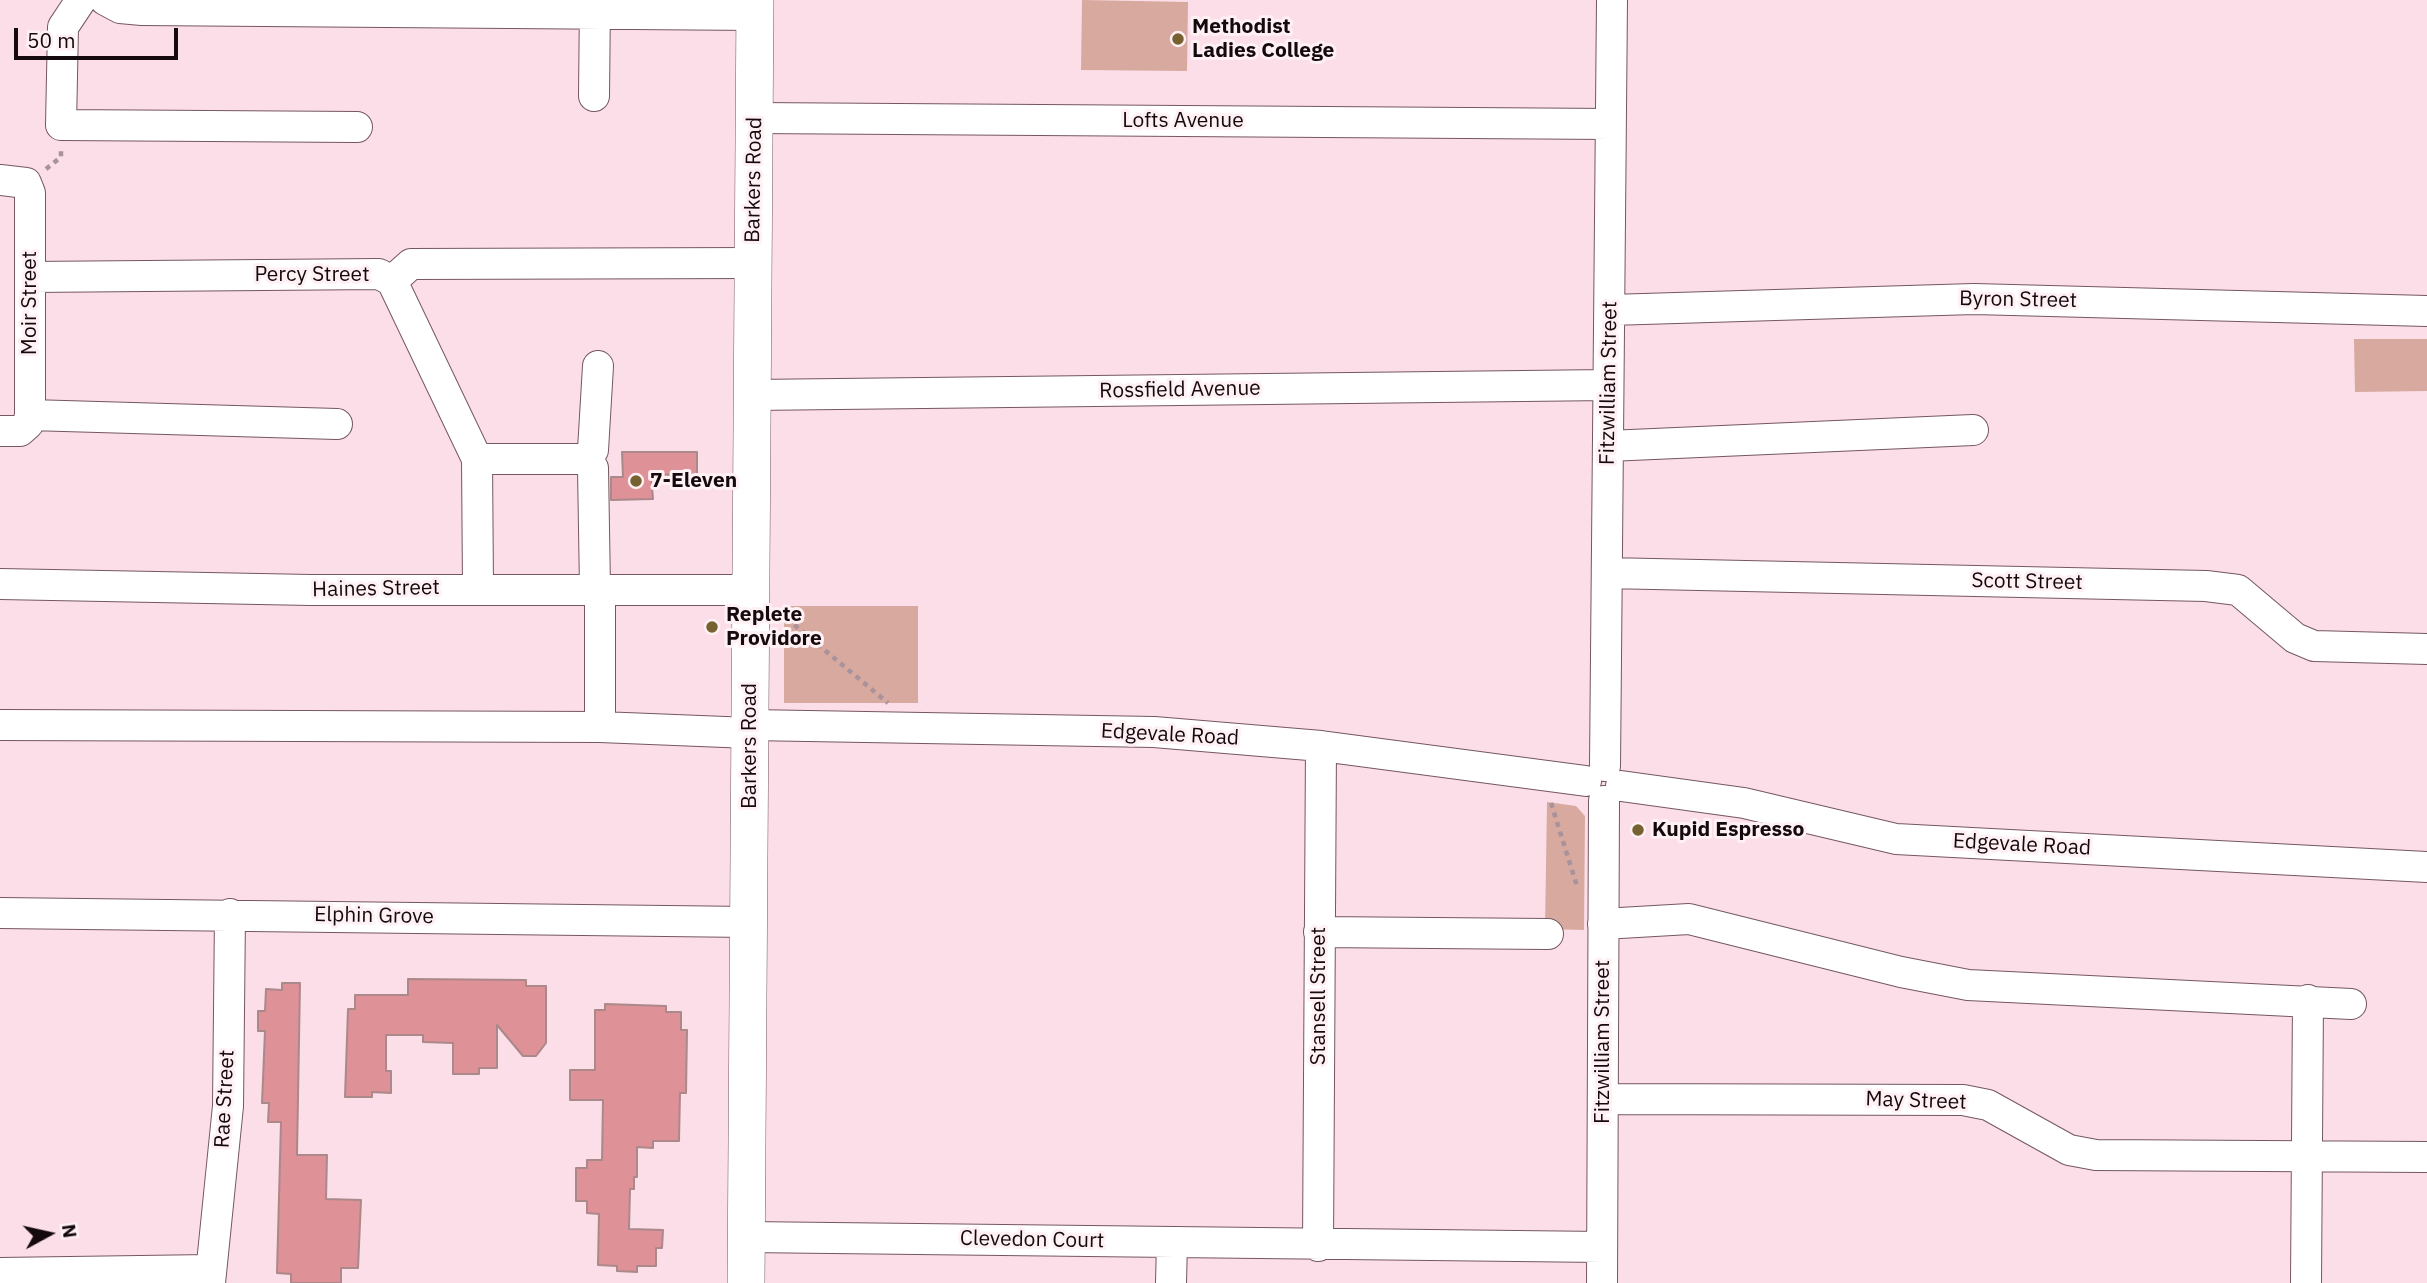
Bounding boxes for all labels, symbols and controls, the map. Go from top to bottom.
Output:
scale bar [18,14,182,58]
place label: Methodist Ladies College [1192,14,1334,64]
text: 50 m [27,26,76,54]
marker: Methodist Ladies College [1170,31,1186,47]
street label: Lofts Avenue [1122,108,1244,134]
street label: Barkers Road [740,117,768,243]
street label: Moir Street [17,251,43,355]
street label: Percy Street [254,262,370,288]
street label: Byron Street [1959,286,2077,314]
street label: Fitzwilliam Street [1595,301,1623,465]
street label: Rossfield Avenue [1099,376,1261,404]
place label: 7-Eleven [650,468,737,494]
marker: 7-Eleven [628,473,644,489]
street label: Scott Street [1971,568,2083,596]
street label: Haines Street [312,575,440,603]
place label: Replete Providore [726,602,822,652]
marker: Replete Providore [704,619,720,635]
street label: Barkers Road [737,683,763,809]
street label: Edgevale Road [1100,719,1240,751]
place label: Kupid Espresso [1652,817,1804,843]
marker: Kupid Espresso [1630,822,1646,838]
street label: Edgevale Road [1952,829,2092,861]
street label: Elphin Grove [314,902,434,930]
street label: Stansell Street [1306,927,1332,1065]
street label: Fitzwilliam Street [1590,960,1616,1124]
street label: Rae Street [210,1049,240,1149]
street label: May Street [1865,1087,1967,1115]
north arrow [14,1199,84,1269]
text: N [57,1223,83,1240]
street label: Clevedon Court [960,1226,1104,1254]

